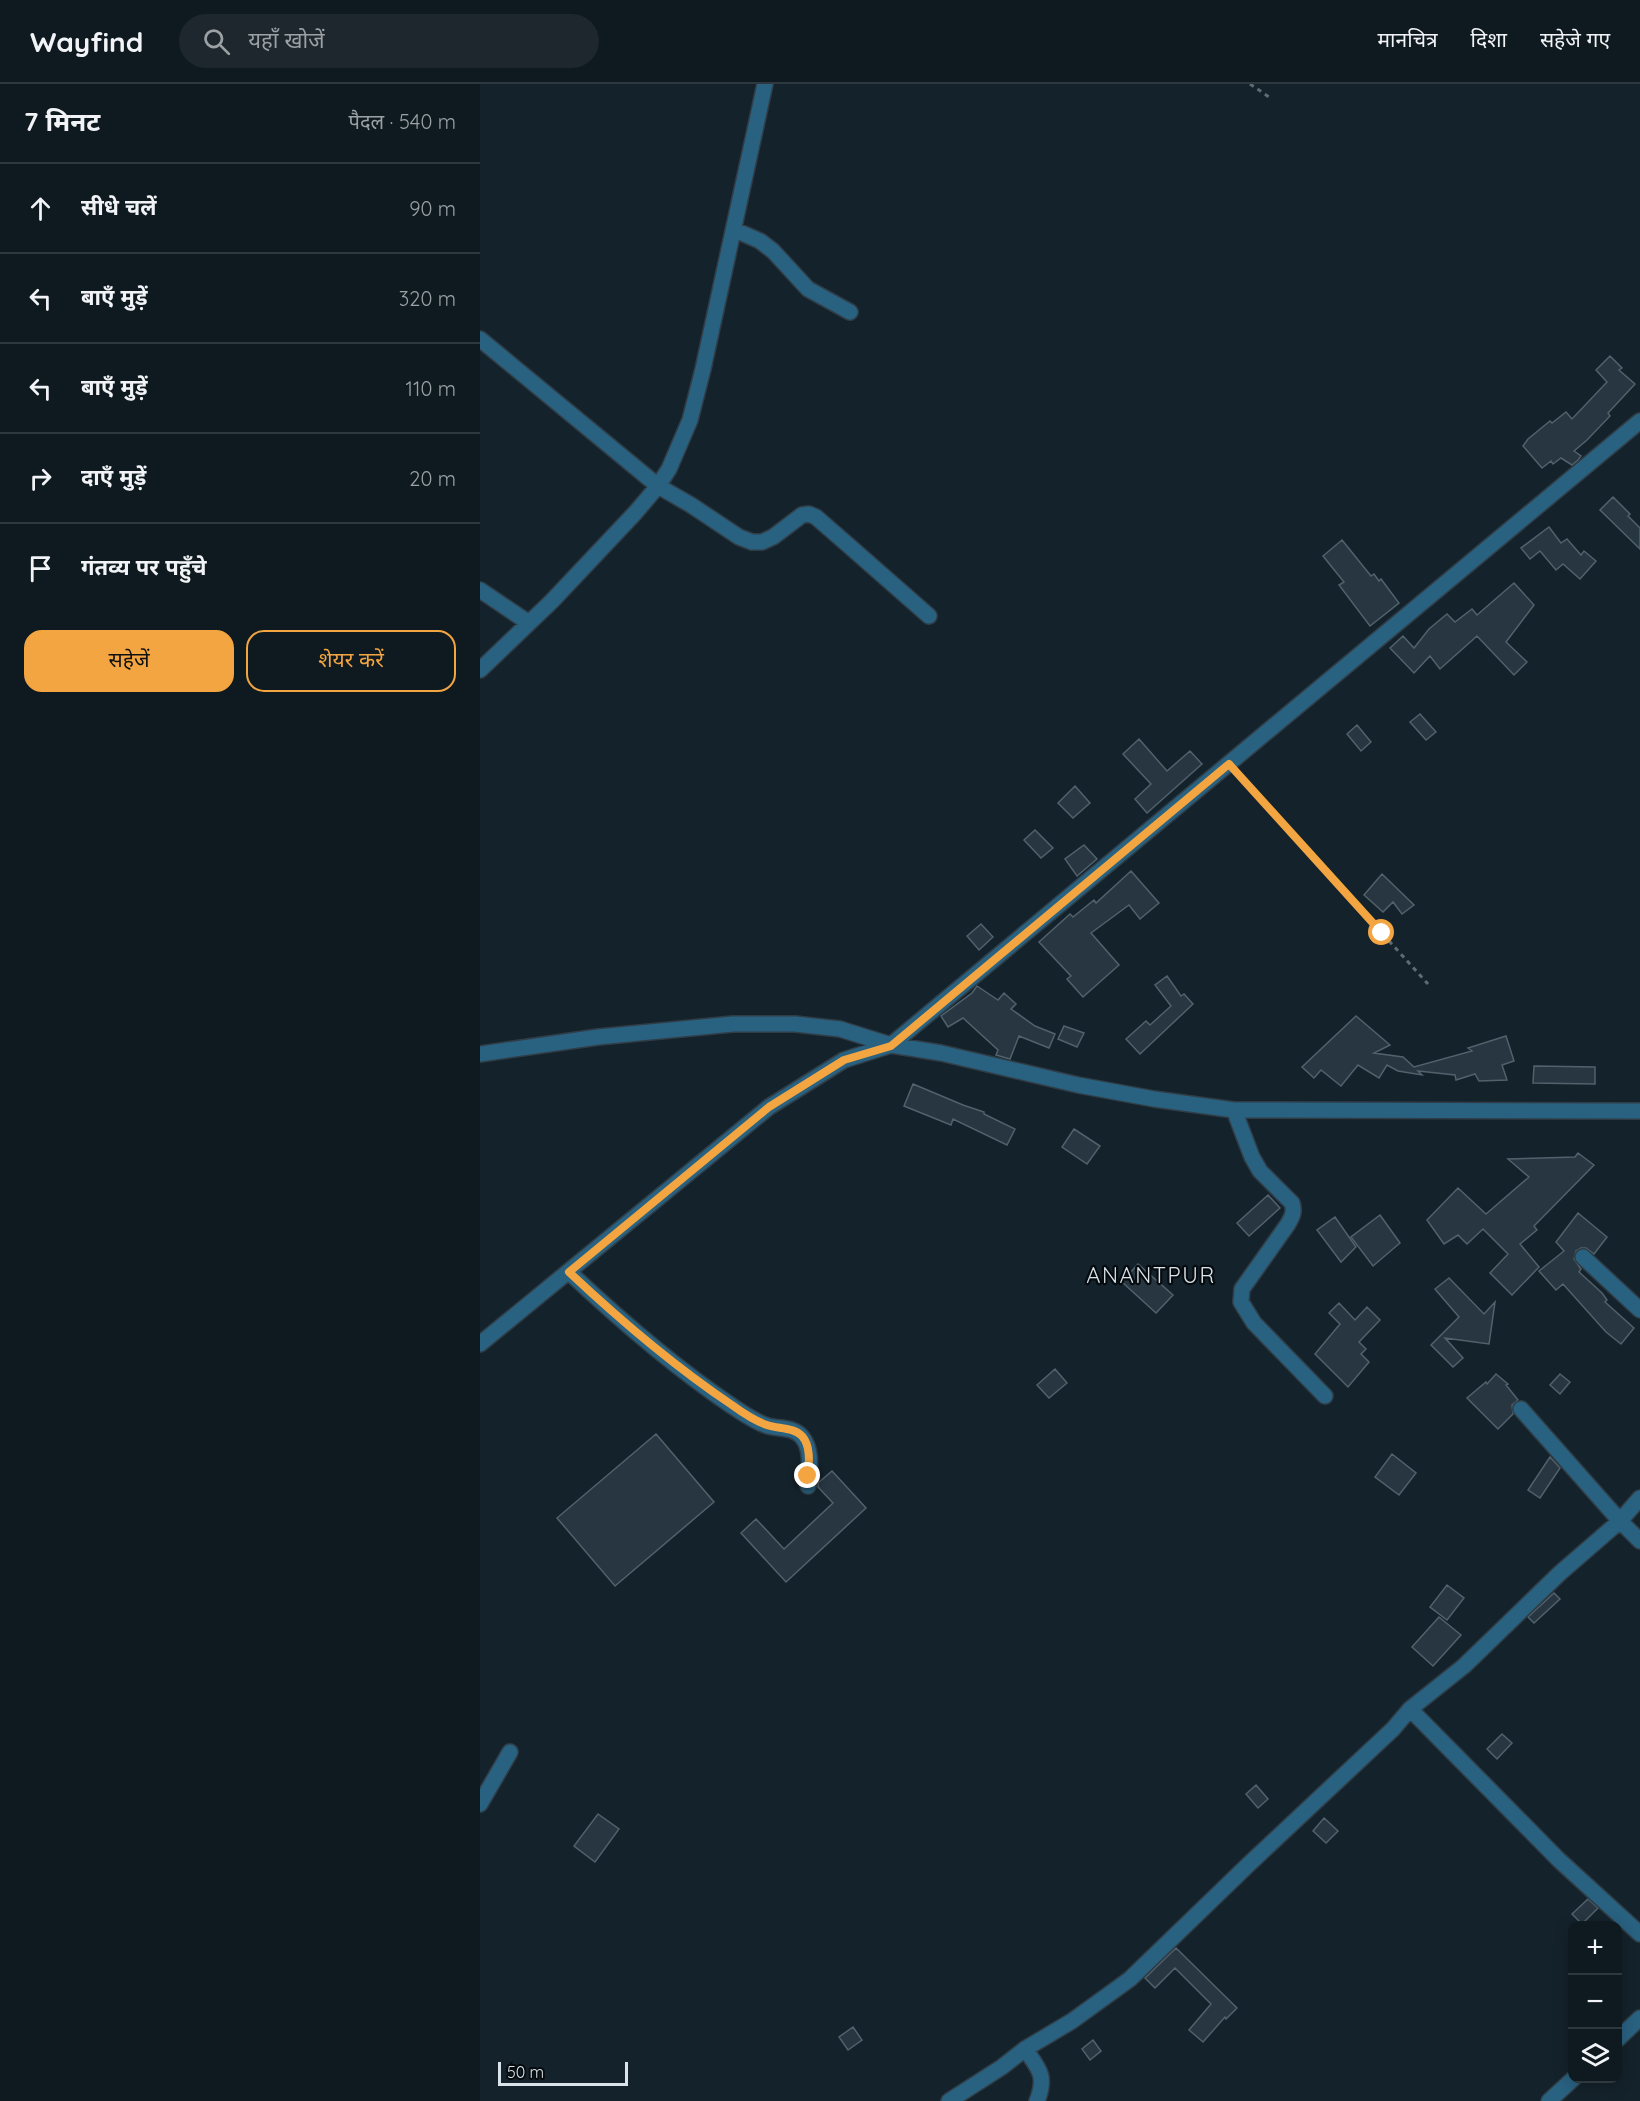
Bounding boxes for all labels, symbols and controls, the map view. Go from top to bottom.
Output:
search box [179,14,599,68]
text: Wayfind [30,24,143,59]
icon: search [200,25,233,58]
text: यहाँ खोजें [248,26,324,54]
text: मानचित्र [1378,26,1438,52]
text: दिशा [1471,26,1507,52]
text: सहेजे गए [1540,26,1610,52]
text: 7 मिनट [24,105,100,138]
text: पैदल · 540 m [349,109,456,134]
icon: ahead [24,192,57,225]
text: सीधे चलें [81,193,157,221]
text: 90 m [409,196,456,221]
icon: left [24,282,57,315]
text: बाएँ मुड़ें [81,283,147,311]
text: 320 m [399,286,456,311]
icon: left [24,372,57,405]
text: बाएँ मुड़ें [81,373,147,401]
text: 110 m [406,376,456,401]
icon: right [24,462,57,495]
text: दाएँ मुड़ें [81,463,146,491]
text: 20 m [409,466,456,491]
icon: arrive [24,552,57,585]
text: गंतव्य पर पहुँचे [81,553,206,581]
button: सहेजें [24,630,234,692]
button: शेयर करें [246,630,456,692]
route start [1368,919,1394,945]
district label: ANANTPUR [1086,1261,1216,1289]
route end [794,1462,820,1488]
map controls [1568,1921,1622,2083]
button: + [1568,1921,1622,1975]
button: − [1568,1975,1622,2029]
button: layers [1568,2029,1622,2083]
scale bar [498,2059,628,2086]
text: 50 m [507,2062,544,2082]

